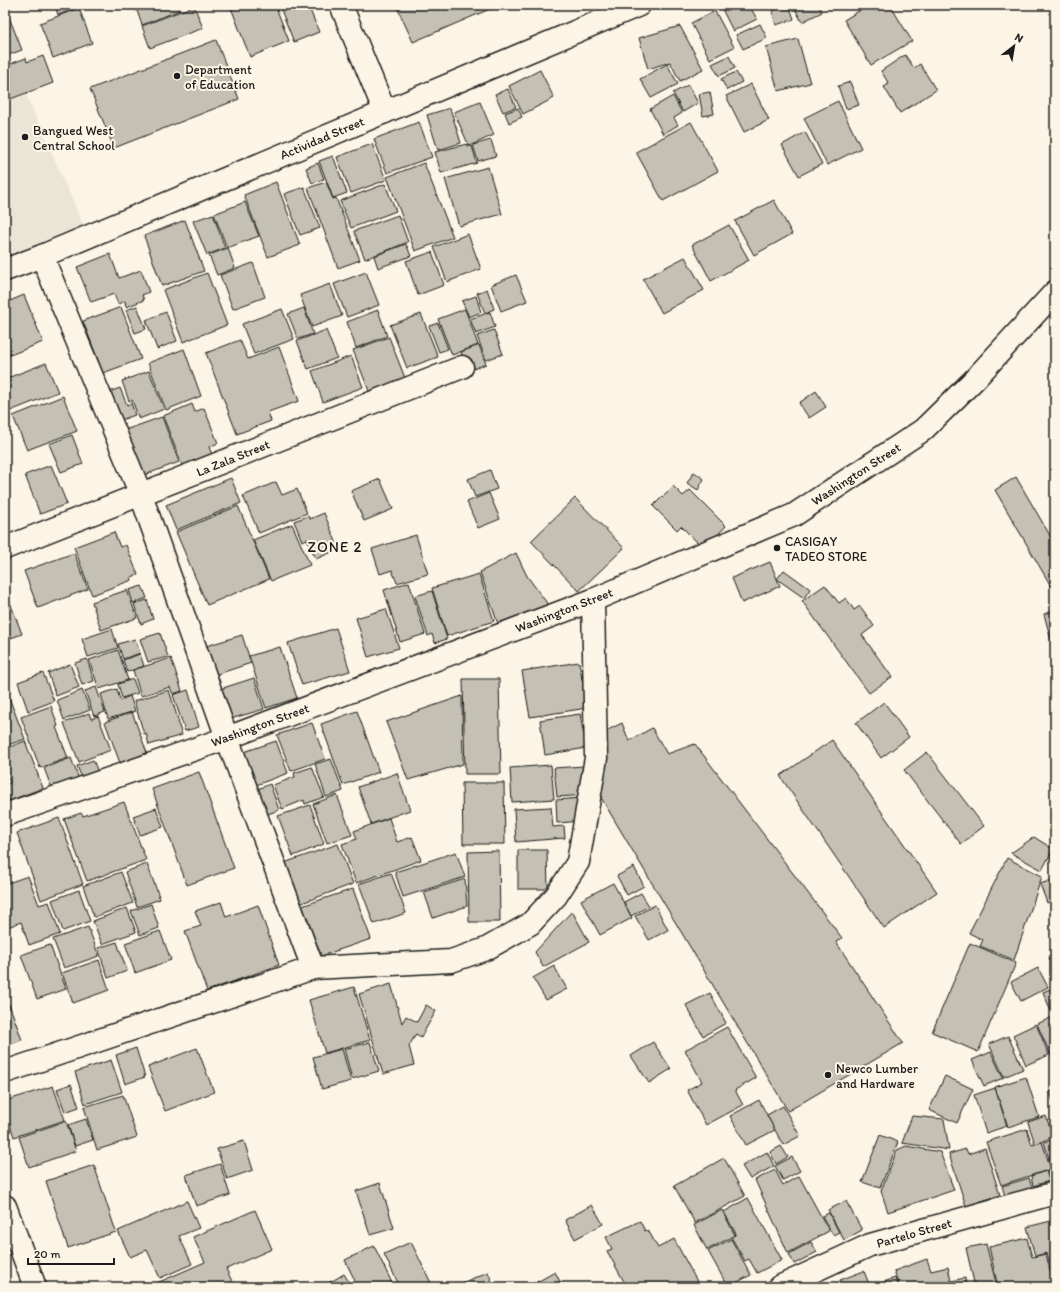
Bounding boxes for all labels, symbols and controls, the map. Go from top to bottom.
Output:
north arrow [994,26,1034,66]
text: N [1012,30,1025,45]
place label: Department of Education [185,62,255,92]
marker: Department of Education [172,71,182,81]
street label: Actividad Street [277,113,367,163]
place label: Bangued West Central School [33,123,115,153]
marker: Bangued West Central School [20,132,30,142]
street label: La Zala Street [194,436,272,480]
street label: Washington Street [809,440,904,508]
place label: CASIGAY TADEO STORE [785,534,867,564]
district label: ZONE 2 [307,538,363,556]
marker: CASIGAY TADEO STORE [772,543,782,553]
street label: Washington Street [513,584,615,636]
street label: Washington Street [209,700,311,750]
place label: Newco Lumber and Hardware [836,1061,918,1091]
marker: Newco Lumber and Hardware [823,1070,833,1080]
street label: Partelo Street [875,1215,953,1251]
scale bar [28,1240,114,1266]
text: 20 m [34,1247,61,1261]

